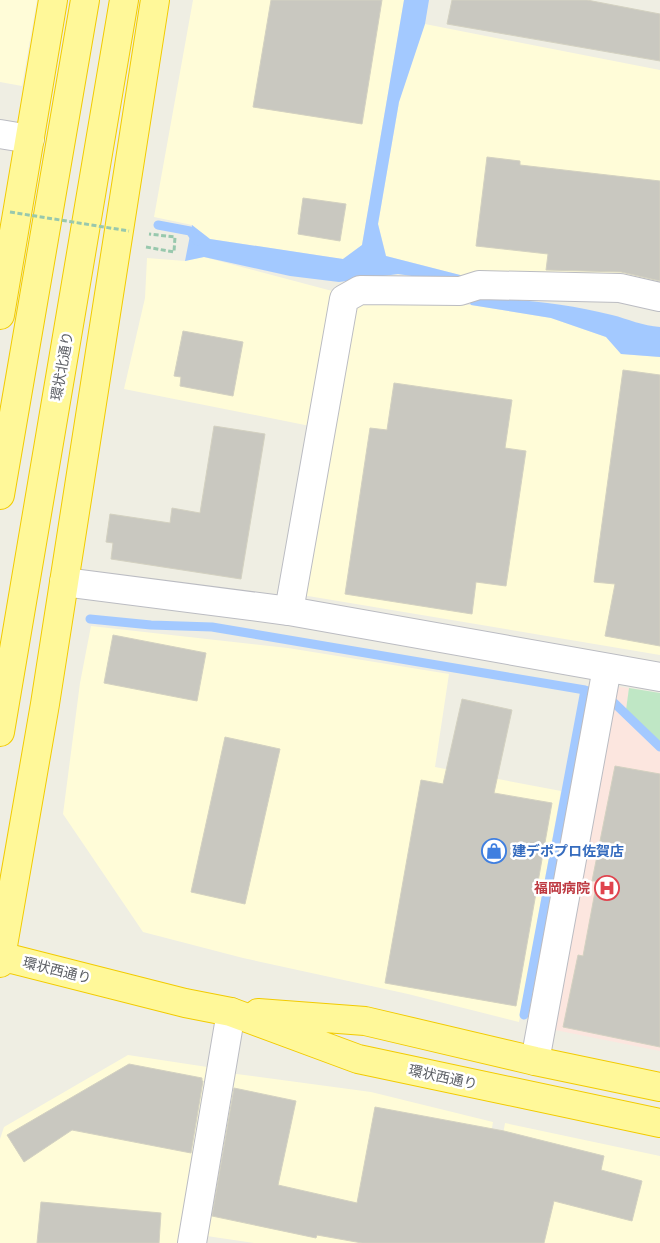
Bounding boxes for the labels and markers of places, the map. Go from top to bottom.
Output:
shop icon: 建デポプロ佐賀店 [481,838,507,864]
place label: 建デポプロ佐賀店 [512,840,624,861]
hospital icon: 福岡病院 [594,875,620,901]
place label: 福岡病院 [534,877,590,898]

